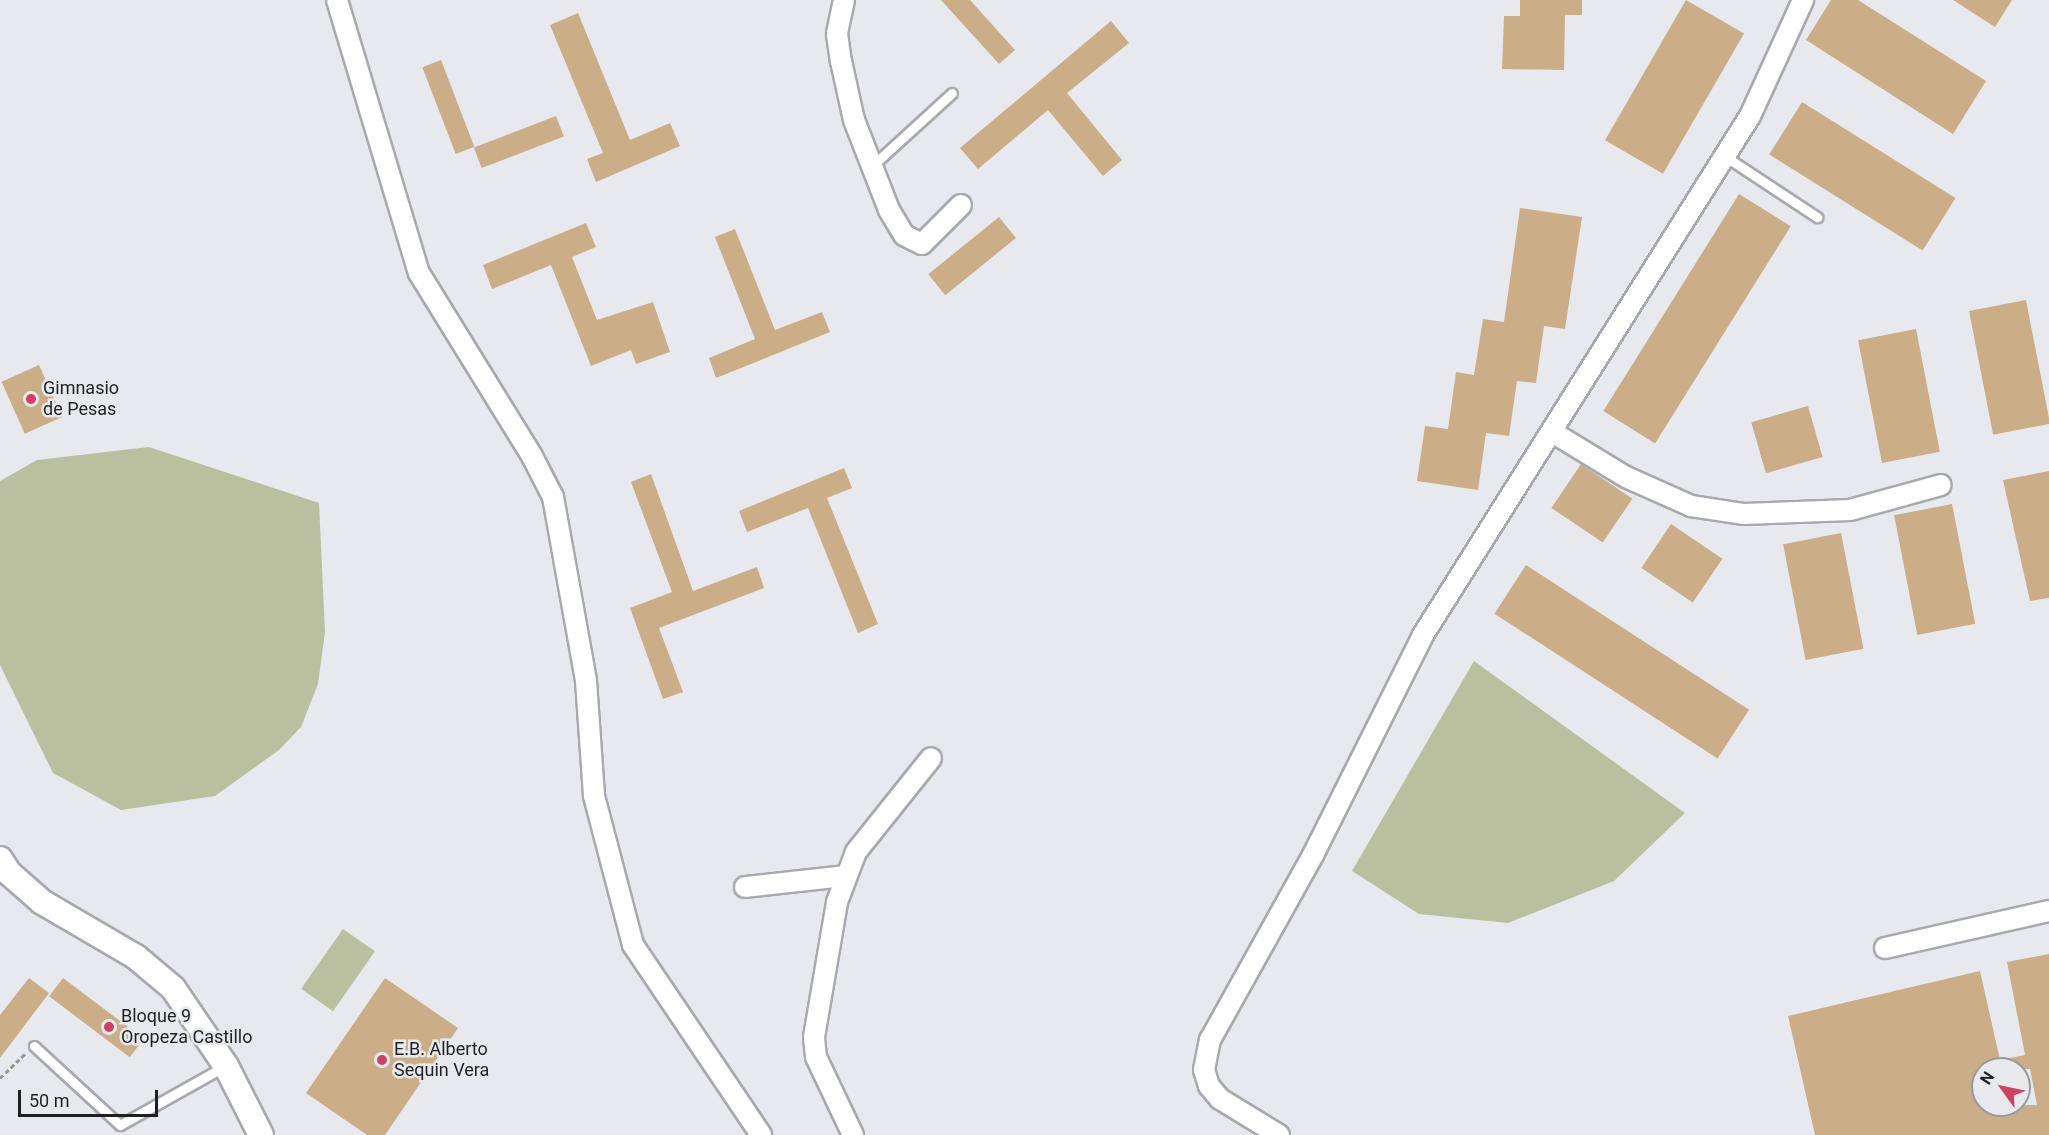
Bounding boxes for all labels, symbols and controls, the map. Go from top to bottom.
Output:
place label: Gimnasio de Pesas [43,378,119,420]
marker: Gimnasio de Pesas [24,392,38,406]
place label: Bloque 9 Oropeza Castillo [121,1006,252,1048]
marker: Bloque 9 Oropeza Castillo [102,1020,116,1034]
place label: E.B. Alberto Sequin Vera [394,1039,489,1082]
marker: E.B. Alberto Sequin Vera [375,1053,389,1067]
north arrow [1971,1057,2031,1117]
text: N [1976,1068,1998,1088]
scale bar [21,1078,160,1116]
text: 50 m [29,1090,69,1111]

